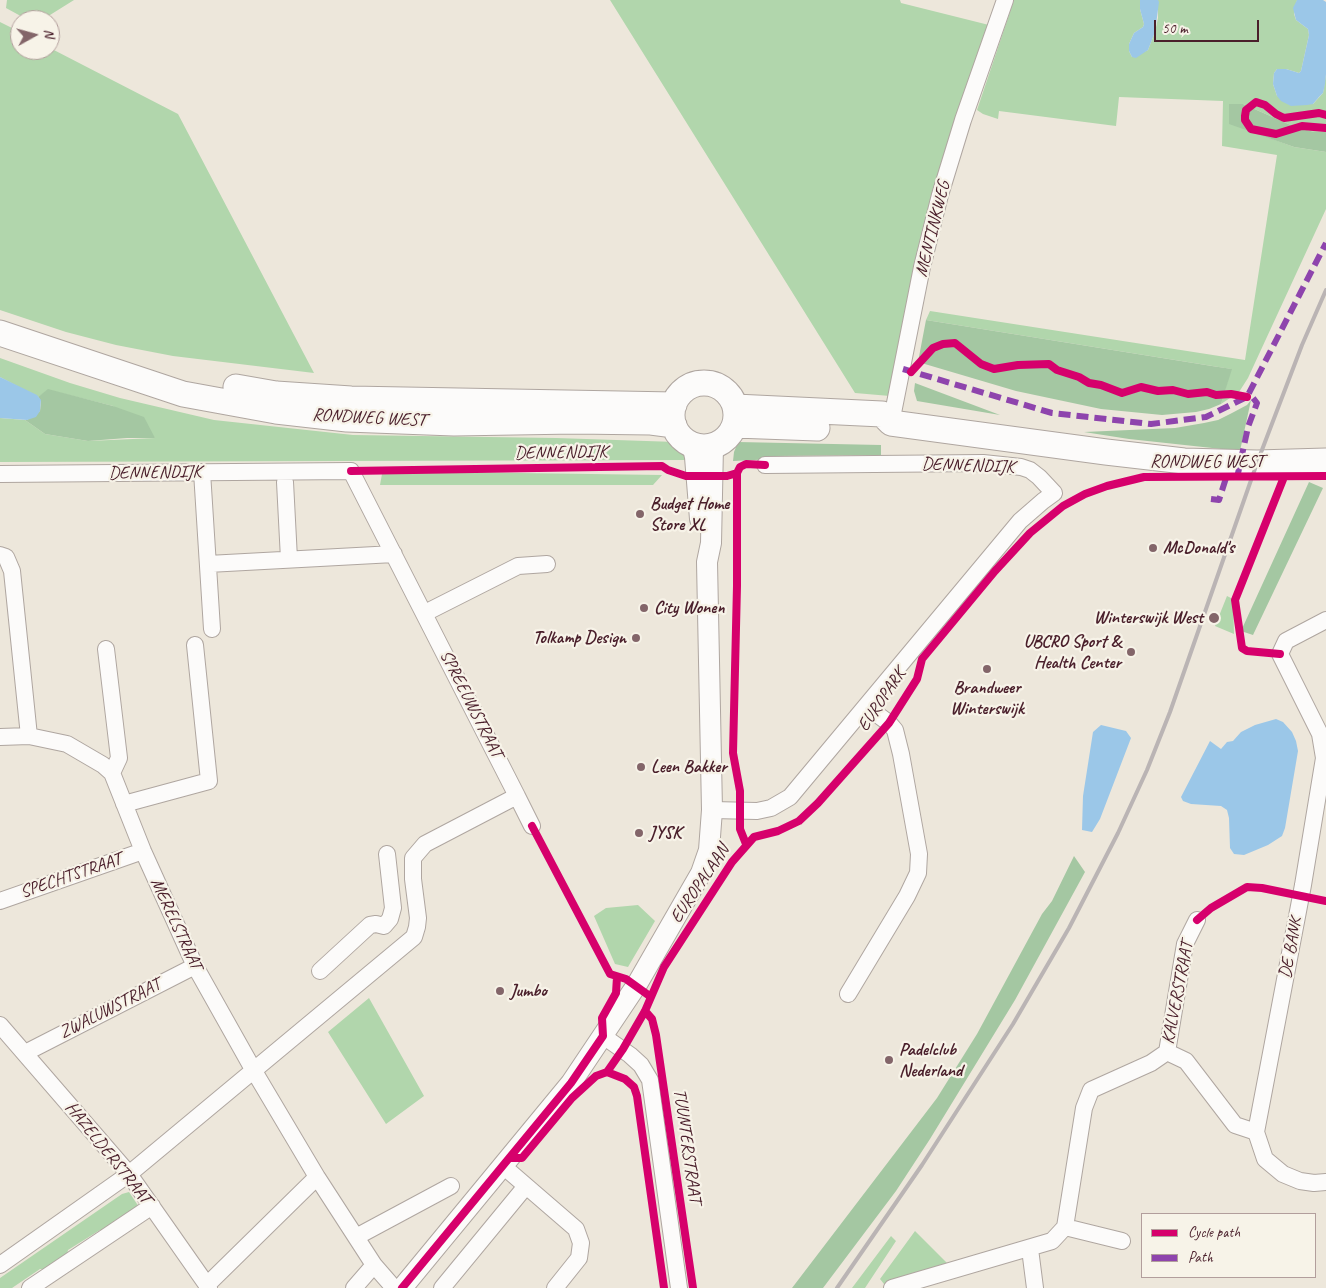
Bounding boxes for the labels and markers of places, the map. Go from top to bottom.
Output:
place label: Budget Home Store XL [650,493,729,536]
marker: Budget Home Store XL [634,508,646,520]
place label: McDonald's [1163,537,1234,559]
marker: McDonald's [1147,542,1159,554]
place label: City Wonen [654,597,725,619]
marker: City Wonen [638,602,650,614]
place label: Winterswijk West [1094,607,1203,629]
marker: Winterswijk West [1207,611,1221,625]
place label: Tolkamp Design [533,627,626,649]
place label: UBCRO Sport & Health Center [1024,631,1121,674]
marker: Tolkamp Design [630,632,642,644]
marker: UBCRO Sport & Health Center [1125,646,1137,658]
marker: Brandweer Winterswijk [981,663,993,675]
place label: Brandweer Winterswijk [950,677,1024,720]
place label: Leen Bakker [651,756,727,778]
marker: Leen Bakker [635,761,647,773]
place label: JYSK [649,822,681,844]
marker: JYSK [633,827,645,839]
place label: Jumbo [510,980,547,1002]
marker: Jumbo [494,985,506,997]
place label: Padelclub Nederland [899,1039,962,1082]
marker: Padelclub Nederland [883,1054,895,1066]

